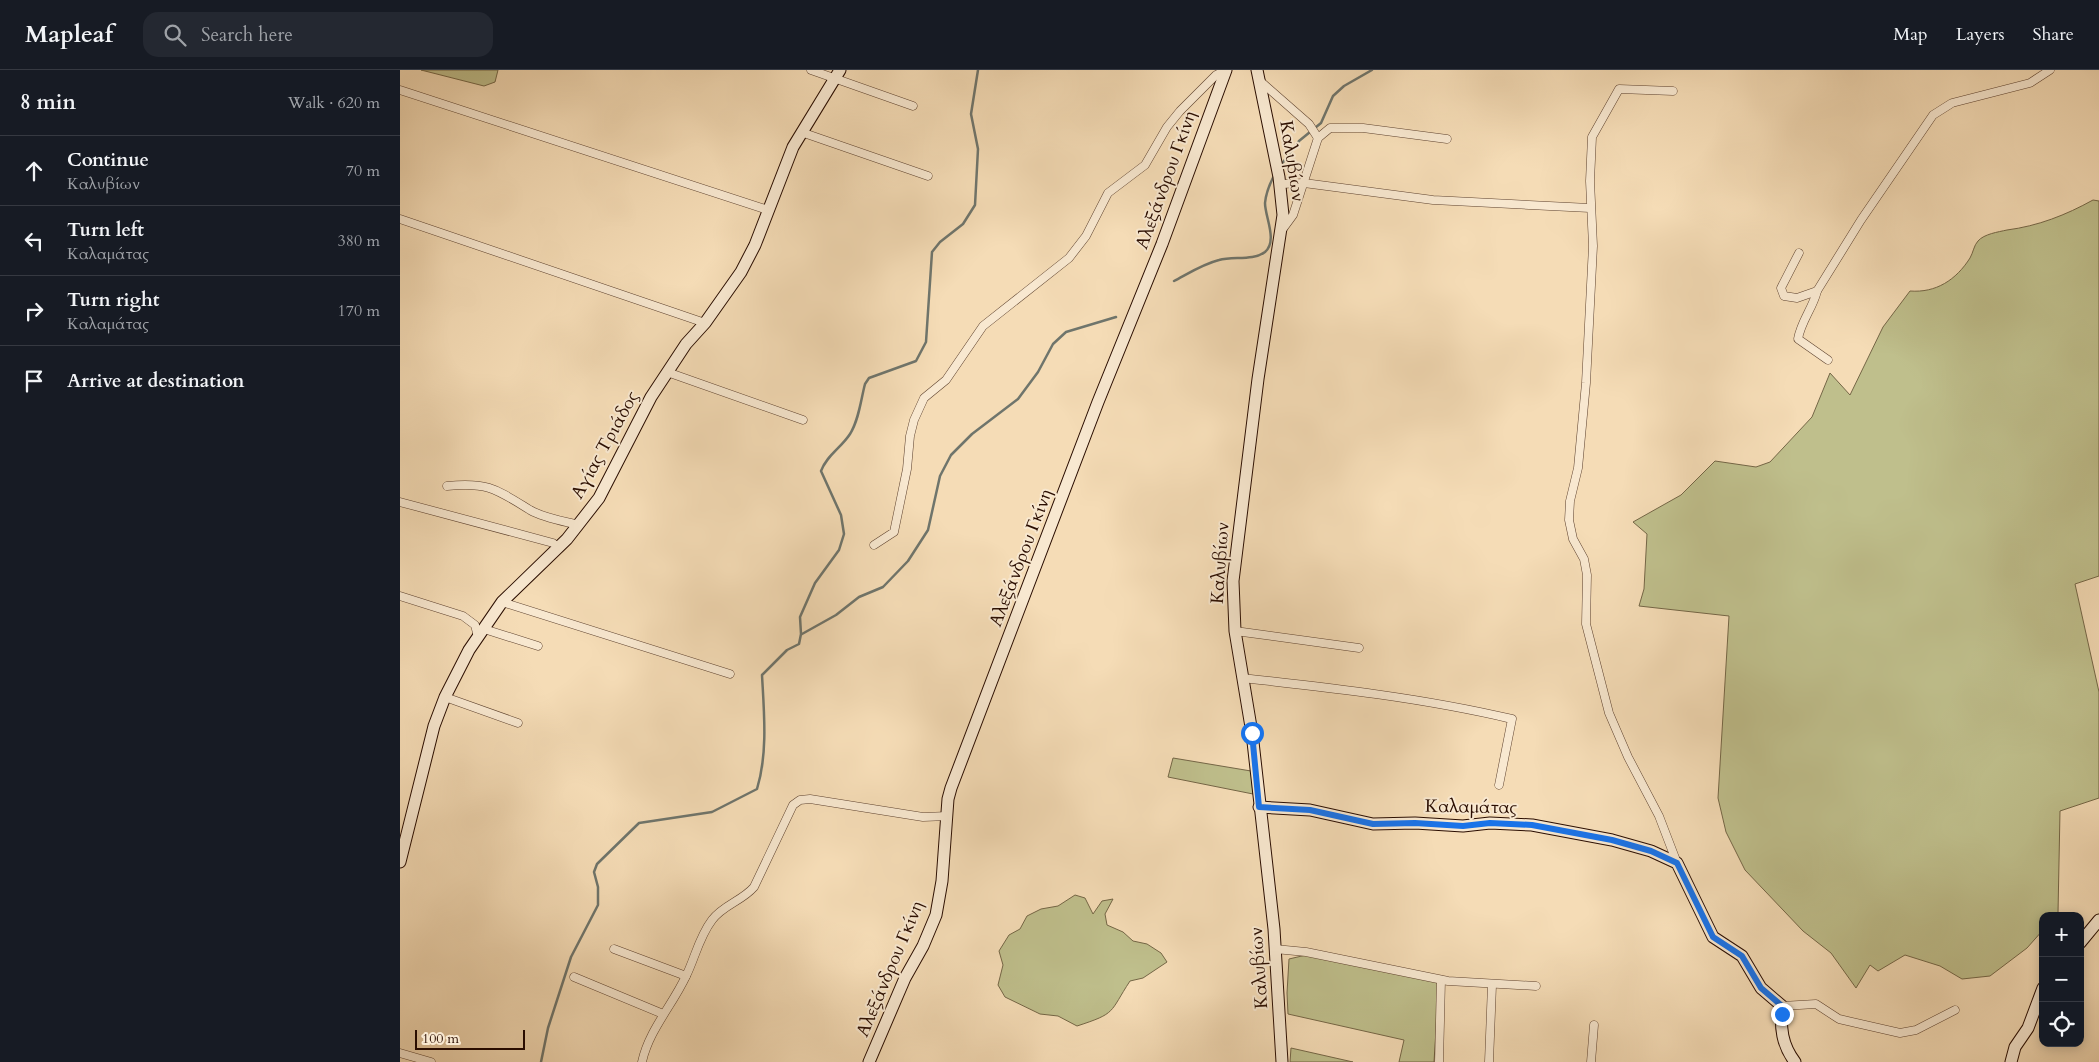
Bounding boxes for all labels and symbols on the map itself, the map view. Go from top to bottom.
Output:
street label: Αλεξάνδρου Γκίνη [1129,107,1203,253]
street label: Καλυβίων [1273,119,1311,203]
street label: Αγίας Τριάδος [565,386,645,503]
street label: Αλεξάνδρου Γκίνη [983,486,1059,630]
street label: Καλυβίων [1205,521,1235,605]
route start [1241,722,1264,745]
street label: Καλαμάτας [1425,794,1518,820]
street label: Αλεξάνδρου Γκίνη [850,897,930,1041]
street label: Καλυβίων [1244,926,1274,1010]
route end [1771,1003,1794,1026]
scale bar [415,1027,525,1050]

